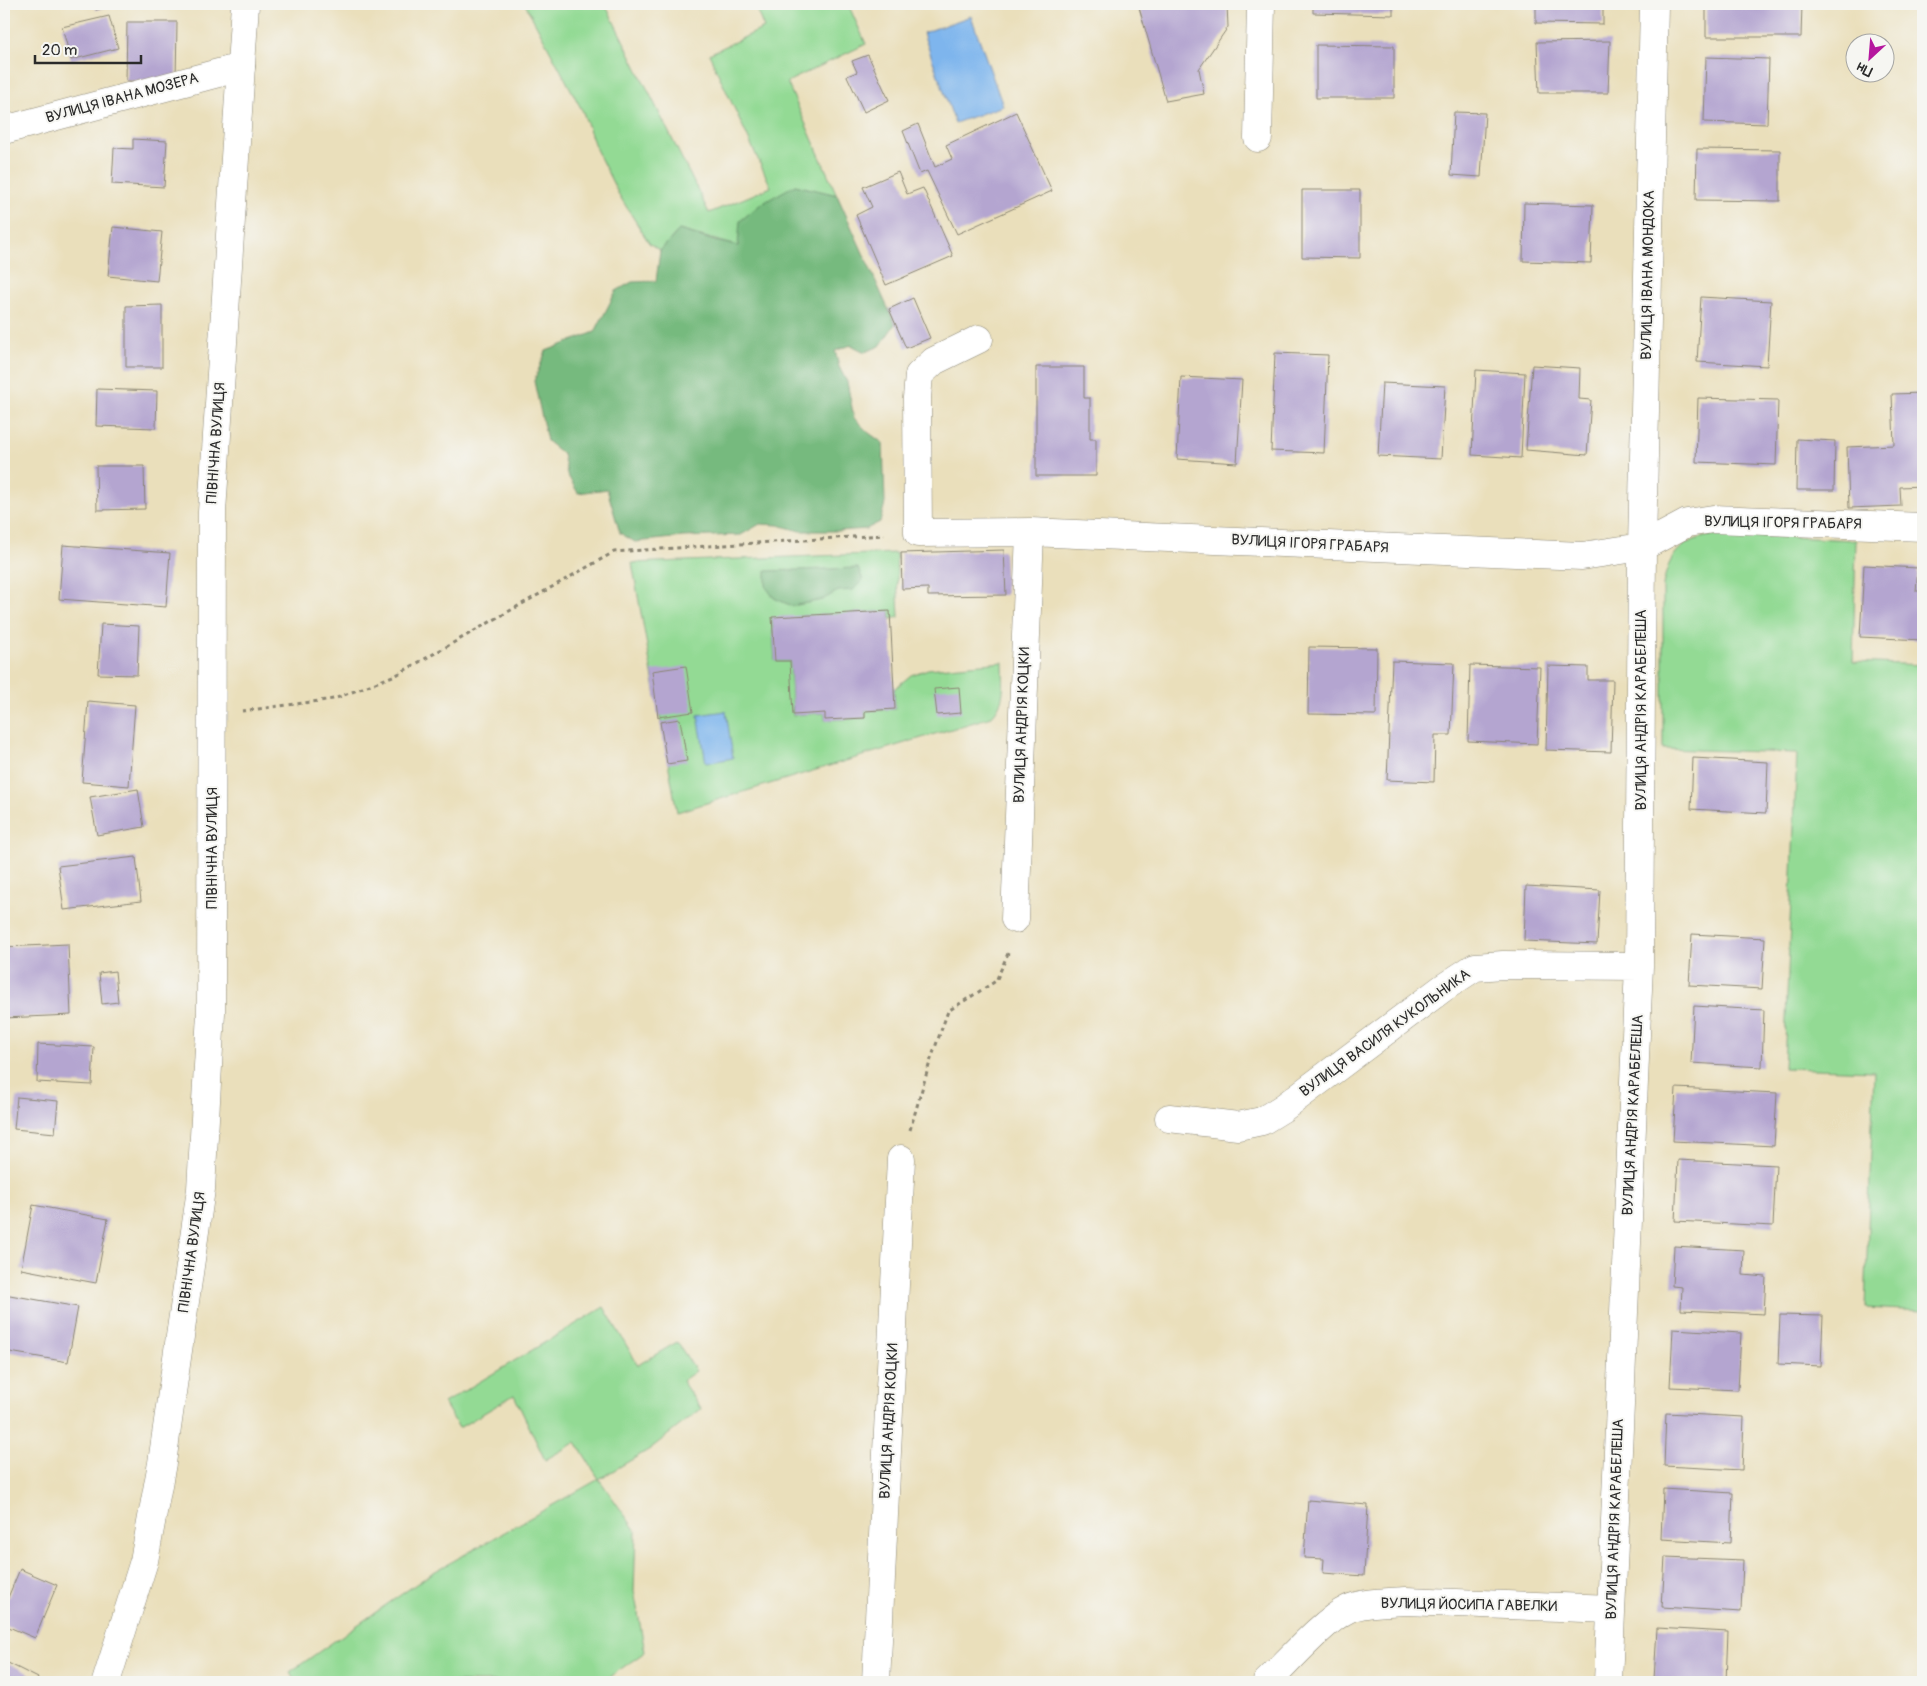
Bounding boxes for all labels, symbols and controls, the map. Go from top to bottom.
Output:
scale bar [35,32,141,64]
north arrow [1844,32,1894,82]
text: 20 m [42,41,77,60]
text: Пн [1854,58,1875,80]
street label: ВУЛИЦЯ ІВАНА МОЗЕРА [44,68,201,128]
street label: ВУЛИЦЯ ІВАНА МОНДОКА [1637,190,1659,360]
street label: ПІВНІЧНА ВУЛИЦЯ [202,382,230,504]
street label: ВУЛИЦЯ ІГОРЯ ГРАБАРЯ [1704,512,1862,534]
street label: ВУЛИЦЯ ІГОРЯ ГРАБАРЯ [1231,530,1389,558]
street label: ВУЛИЦЯ АНДРІЯ КАРАБЕЛЕША [1632,609,1651,811]
street label: ВУЛИЦЯ АНДРІЯ КОЦКИ [1010,647,1034,803]
street label: ПІВНІЧНА ВУЛИЦЯ [203,787,222,909]
street label: ВУЛИЦЯ ВАСИЛЯ КУКОЛЬНИКА [1296,965,1474,1101]
street label: ВУЛИЦЯ АНДРІЯ КАРАБЕЛЕША [1618,1014,1648,1216]
street label: ПІВНІЧНА ВУЛИЦЯ [174,1190,210,1314]
street label: ВУЛИЦЯ АНДРІЯ КОЦКИ [875,1342,903,1500]
street label: ВУЛИЦЯ АНДРІЯ КАРАБЕЛЕША [1602,1418,1628,1620]
street label: ВУЛИЦЯ ЙОСИПА ГАВЕЛКИ [1381,1594,1557,1616]

